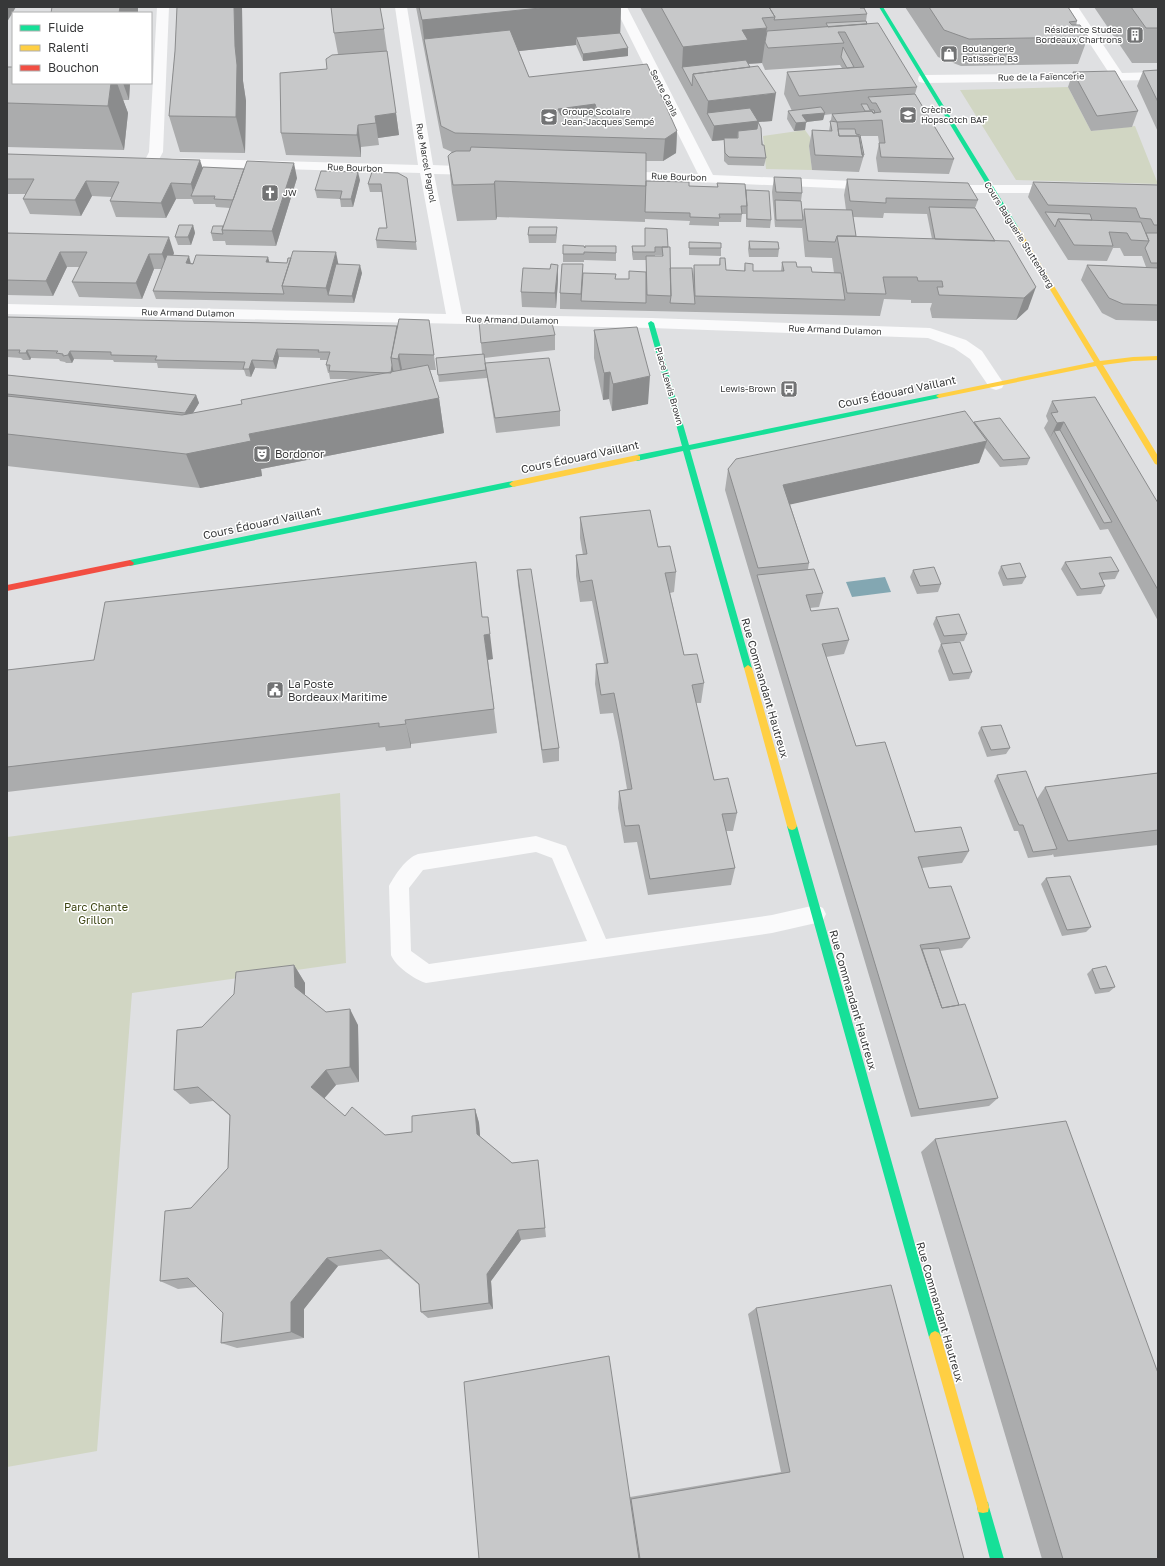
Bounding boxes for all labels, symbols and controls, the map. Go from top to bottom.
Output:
legend [12,12,152,84]
text: Fluide [48,20,84,35]
place label: Résidence Studea Bordeaux Chartrons [1036,24,1122,45]
building icon: Résidence Studea Bordeaux Chartrons [1125,25,1145,45]
text: Ralenti [48,40,89,55]
place label: Boulangerie Patisserie B3 [962,43,1018,64]
shop icon: Boulangerie Patisserie B3 [939,44,959,64]
text: Bouchon [48,60,99,75]
street label: Sente Canis [648,67,681,118]
street label: Rue de la Faïencerie [998,70,1084,83]
place label: Crèche Hopscotch BAF [921,104,987,125]
school or university icon: Crèche Hopscotch BAF [898,105,918,125]
place label: Groupe Scolaire Jean-Jacques Sempé [562,106,654,127]
school or university icon: Groupe Scolaire Jean-Jacques Sempé [539,107,559,127]
street label: Rue Marcel Pagnol [414,122,439,204]
street label: Rue Bourbon [327,161,383,174]
street label: Rue Bourbon [651,170,707,183]
street label: Cours Balguerie Stuttenberg [982,180,1057,290]
church icon: JW [260,183,280,203]
place label: JW [283,187,297,198]
street label: Rue Armand Dulamon [141,306,235,319]
street label: Rue Armand Dulamon [465,313,559,326]
street label: Rue Armand Dulamon [788,322,882,337]
street label: Place Lewis Brown [653,346,686,426]
street label: Cours Édouard Vaillant [837,373,957,410]
bus stop icon: Lewis-Brown [779,379,799,399]
place label: Lewis-Brown [720,383,776,394]
street label: Cours Édouard Vaillant [520,438,640,475]
theatre icon: Bordonor [252,444,272,464]
place label: Bordonor [275,447,325,460]
street label: Cours Édouard Vaillant [202,504,322,541]
street label: Rue Commandant Hautreux [739,616,792,759]
place label: La Poste Bordeaux Maritime [288,677,387,703]
public building icon: La Poste Bordeaux Maritime [265,680,285,700]
park label: Parc Chante Grillon [64,900,128,926]
street label: Rue Commandant Hautreux [827,928,880,1071]
street label: Rue Commandant Hautreux [914,1240,967,1383]

